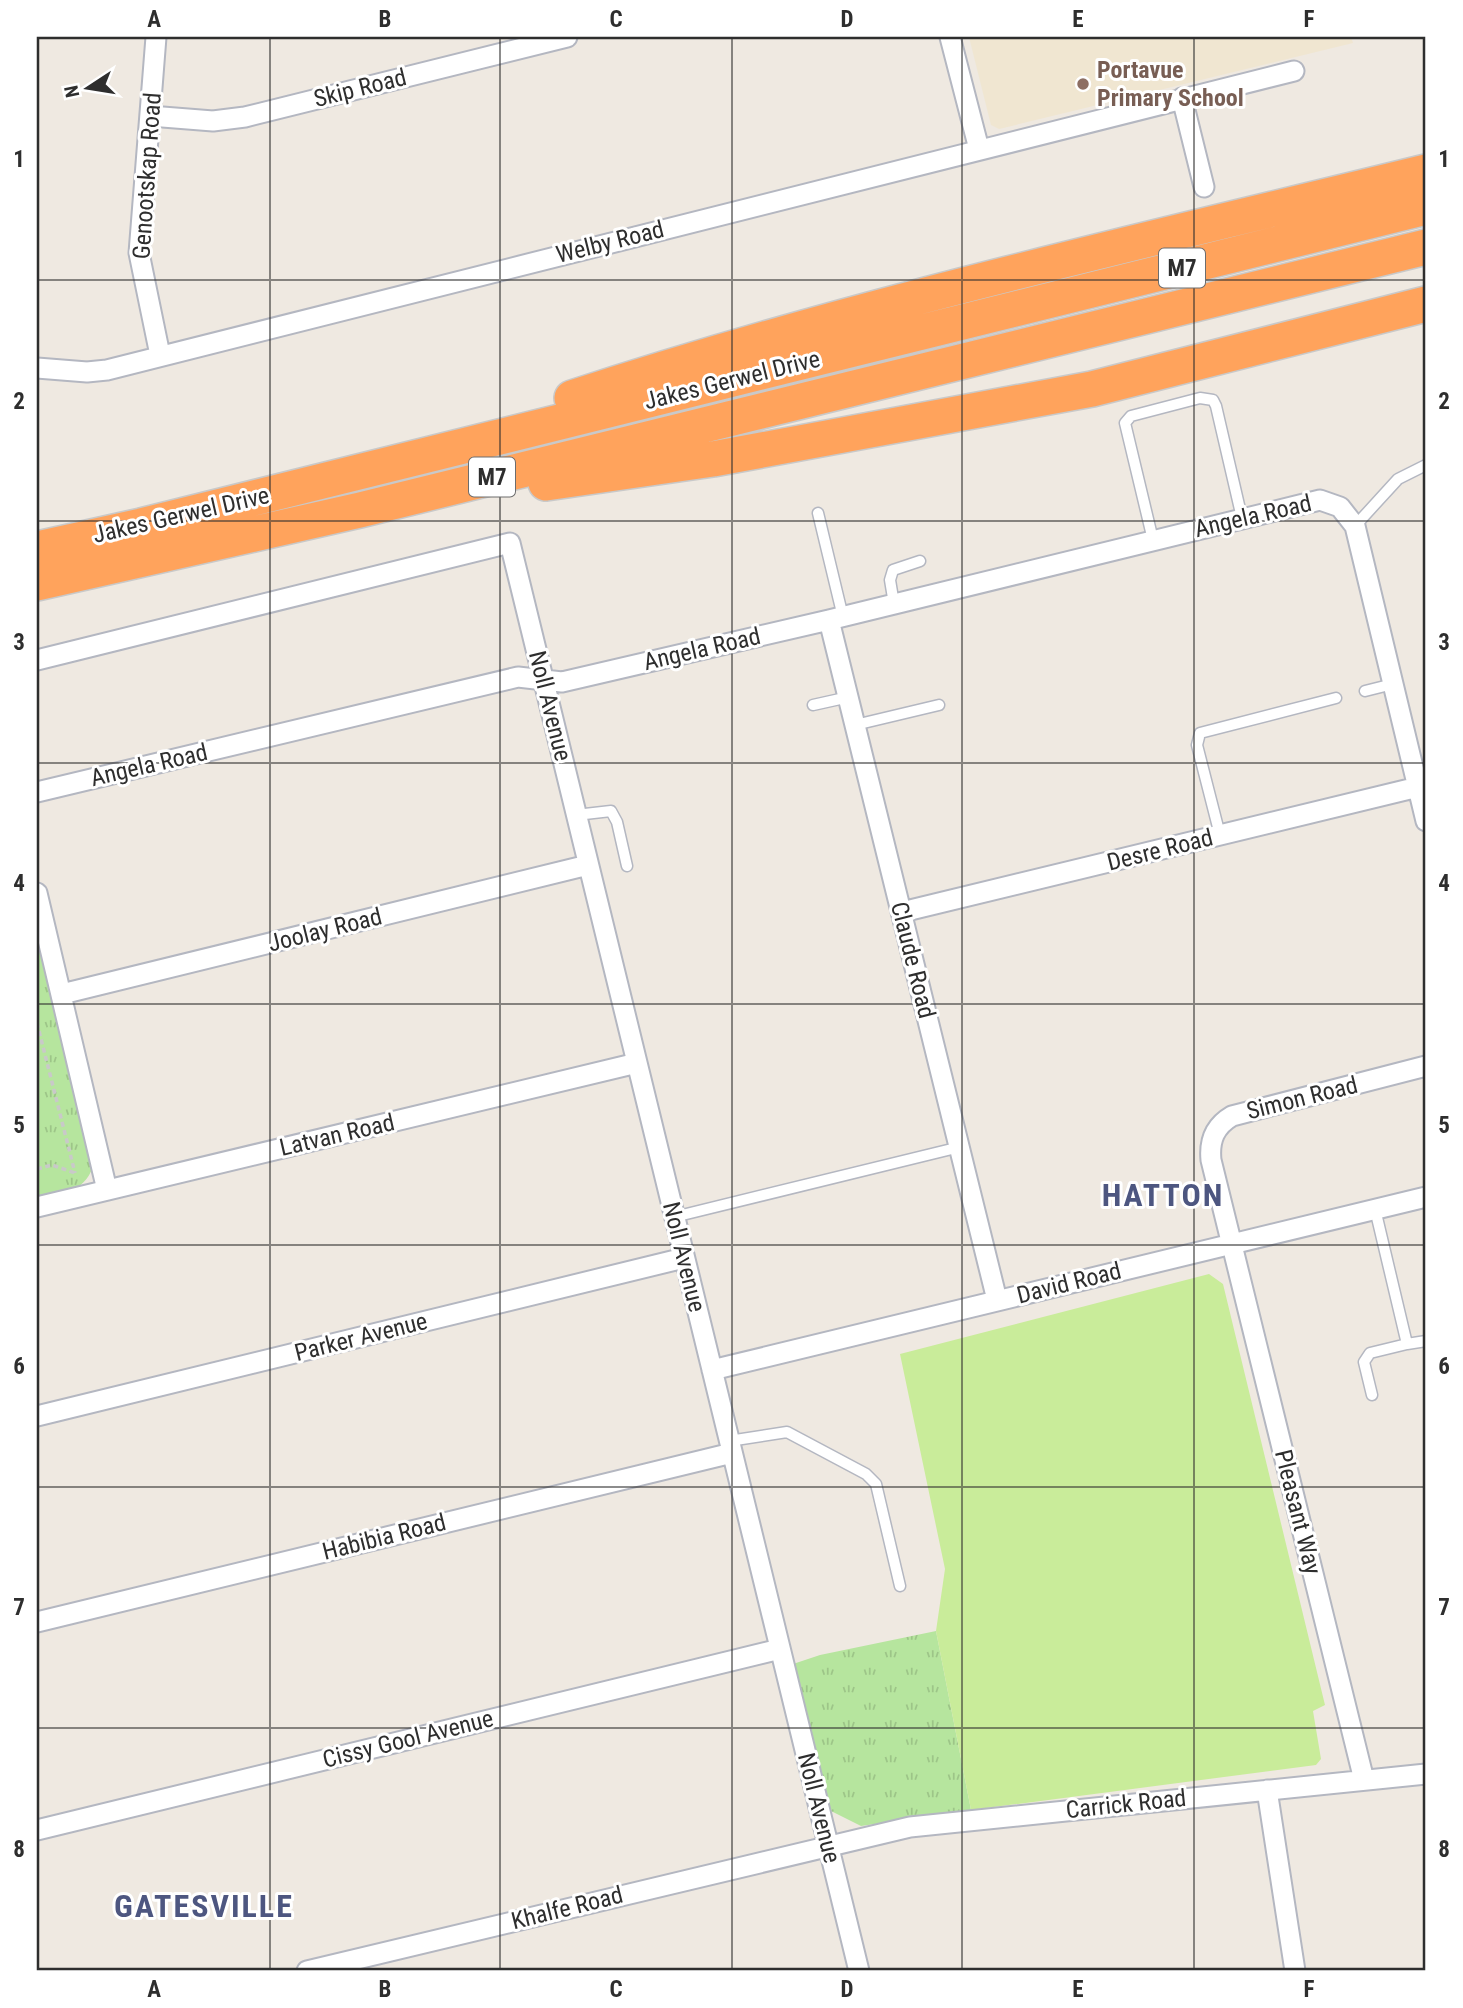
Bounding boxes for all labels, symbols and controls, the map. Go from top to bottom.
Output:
text: A [147,6,161,33]
text: B [379,6,391,33]
text: C [609,6,623,33]
text: D [841,6,854,33]
text: E [1072,6,1084,33]
text: F [1304,6,1315,33]
north arrow [52,52,122,122]
place label: Portavue Primary School [1097,56,1244,112]
street label: Skip Road [311,63,409,113]
marker: Portavue Primary School [1075,76,1091,92]
text: N [59,83,84,100]
street label: Genootskap Road [127,92,167,260]
text: 1 [13,146,25,173]
text: 1 [1438,146,1450,173]
street label: Welby Road [553,215,667,269]
road number: M7 [1159,248,1205,288]
street label: Jakes Gerwel Drive [641,345,823,415]
text: 2 [13,388,25,415]
text: 2 [1438,388,1450,415]
road number: M7 [469,457,515,496]
street label: Jakes Gerwel Drive [90,481,272,549]
street label: Angela Road [1192,489,1314,543]
street label: Angela Road [641,622,763,676]
text: 3 [13,629,25,656]
text: 3 [1438,629,1450,656]
street label: Noll Avenue [523,648,577,764]
street label: Angela Road [88,738,210,792]
street label: Desre Road [1104,823,1216,877]
text: 4 [13,870,25,897]
text: 4 [1438,870,1450,897]
street label: Claude Road [885,899,941,1021]
street label: Joolay Road [265,902,385,958]
street label: Simon Road [1244,1071,1360,1125]
street label: Latvan Road [277,1108,397,1162]
text: 5 [13,1112,25,1139]
text: 5 [1438,1112,1450,1139]
district label: HATTON [1102,1176,1224,1214]
street label: Noll Avenue [657,1199,711,1315]
street label: David Road [1014,1257,1124,1309]
street label: Parker Avenue [292,1307,430,1367]
text: 6 [13,1353,25,1380]
text: 6 [1438,1353,1450,1380]
street label: Pleasant Way [1269,1447,1327,1577]
street label: Habibia Road [319,1508,449,1566]
text: 7 [13,1594,25,1621]
text: 7 [1438,1594,1450,1621]
street label: Cissy Gool Avenue [320,1704,496,1774]
street label: Noll Avenue [792,1750,846,1866]
street label: Carrick Road [1064,1784,1188,1824]
text: 8 [13,1836,25,1863]
text: 8 [1438,1836,1450,1863]
street label: Khalfe Road [508,1881,626,1935]
district label: GATESVILLE [114,1887,294,1925]
text: A [147,1976,161,2003]
text: B [379,1976,391,2003]
text: C [609,1976,623,2003]
text: D [841,1976,854,2003]
text: E [1072,1976,1084,2003]
text: F [1304,1976,1315,2003]

